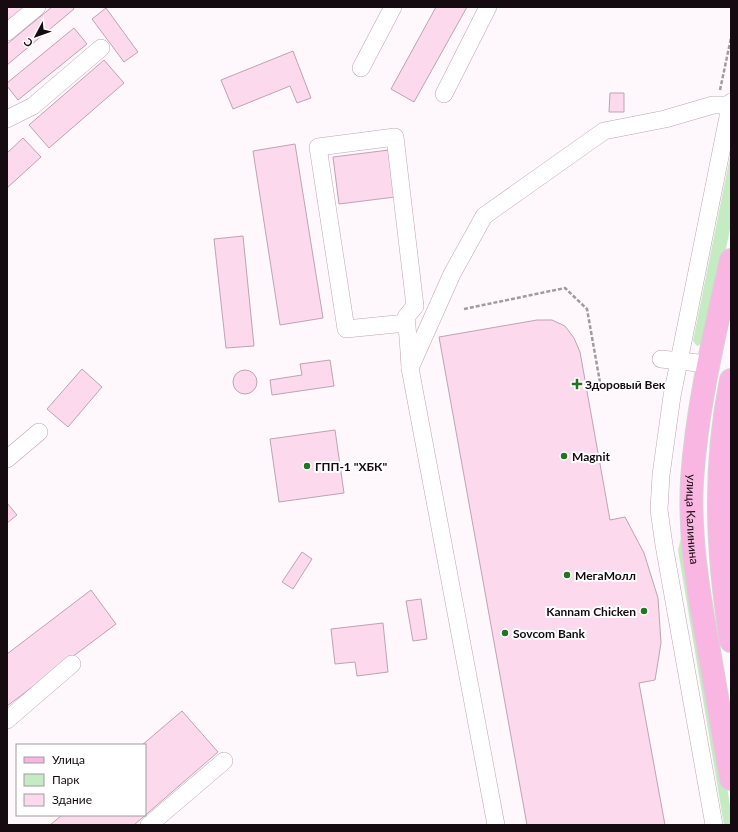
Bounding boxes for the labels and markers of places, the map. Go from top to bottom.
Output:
place label: Здоровый Век [585,377,666,392]
marker: Здоровый Век [572,379,582,389]
place label: Magnit [572,449,610,464]
marker: Magnit [559,451,569,461]
place label: ГПП-1 "ХБК" [315,459,387,474]
marker: ГПП-1 "ХБК" [302,461,312,471]
place label: МегаМолл [575,568,636,583]
marker: МегаМолл [562,570,572,580]
place label: Kannam Chicken [546,604,636,619]
marker: Kannam Chicken [639,606,649,616]
place label: Sovcom Bank [513,626,586,641]
marker: Sovcom Bank [500,628,510,638]

